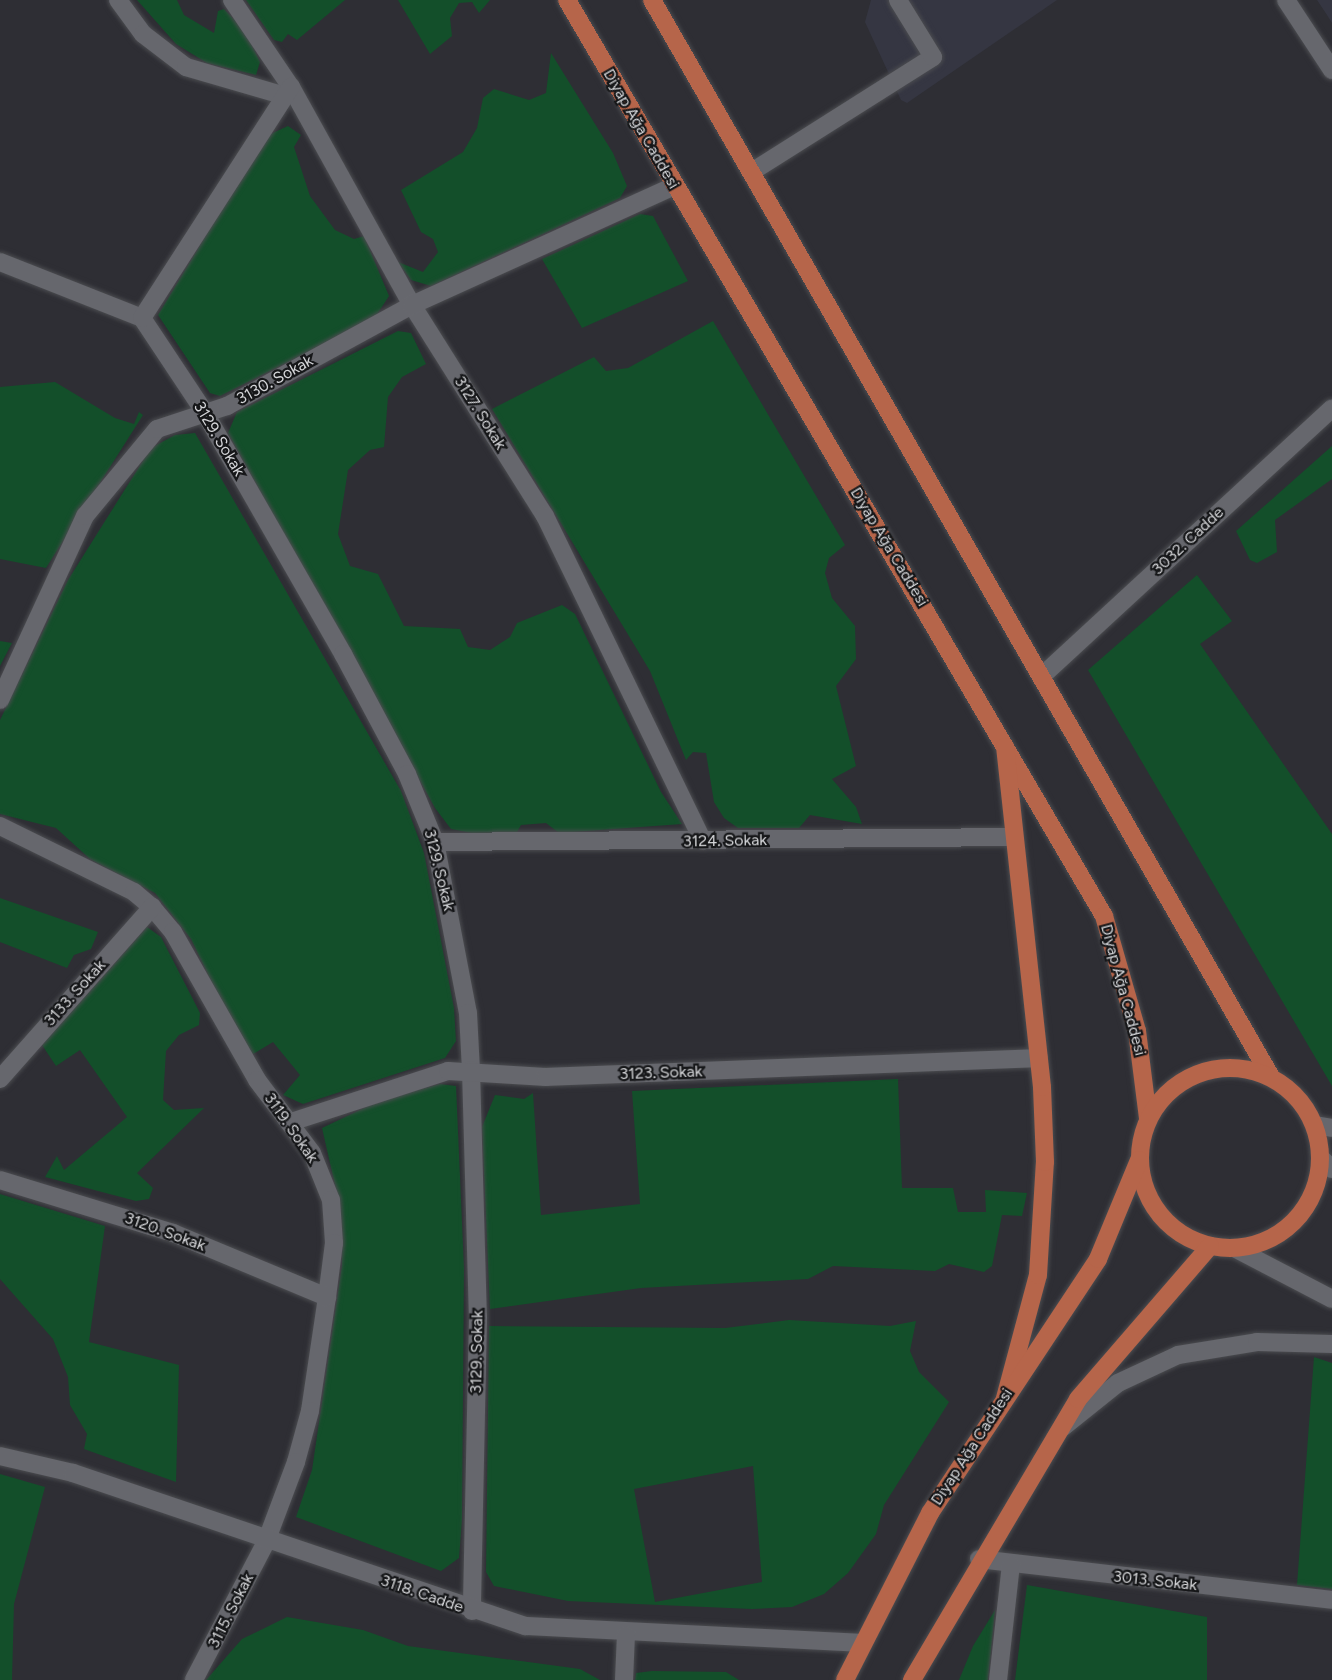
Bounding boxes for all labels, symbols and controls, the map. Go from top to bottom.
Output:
street label: Diyap Ağa Caddesi [599,66,683,192]
street label: 3130. Sokak [234,351,316,409]
street label: 3127. Sokak [450,373,510,453]
street label: 3129. Sokak [189,398,249,480]
street label: Diyap Ağa Caddesi [846,484,932,610]
street label: 3032. Cadde [1148,503,1228,579]
street label: 3129. Sokak [420,827,458,913]
street label: 3124. Sokak [683,831,767,851]
street label: Diyap Ağa Caddesi [1096,922,1150,1058]
street label: 3133. Sokak [40,956,110,1030]
street label: 3123. Sokak [619,1062,703,1084]
street label: 3119. Sokak [260,1089,322,1167]
street label: 3120. Sokak [122,1209,208,1255]
street label: 3129. Sokak [467,1310,487,1394]
street label: Diyap Ağa Caddesi [927,1385,1017,1509]
street label: 3013. Sokak [1112,1567,1198,1595]
street label: 3115. Sokak [204,1571,258,1651]
street label: 3118. Cadde [378,1571,466,1617]

